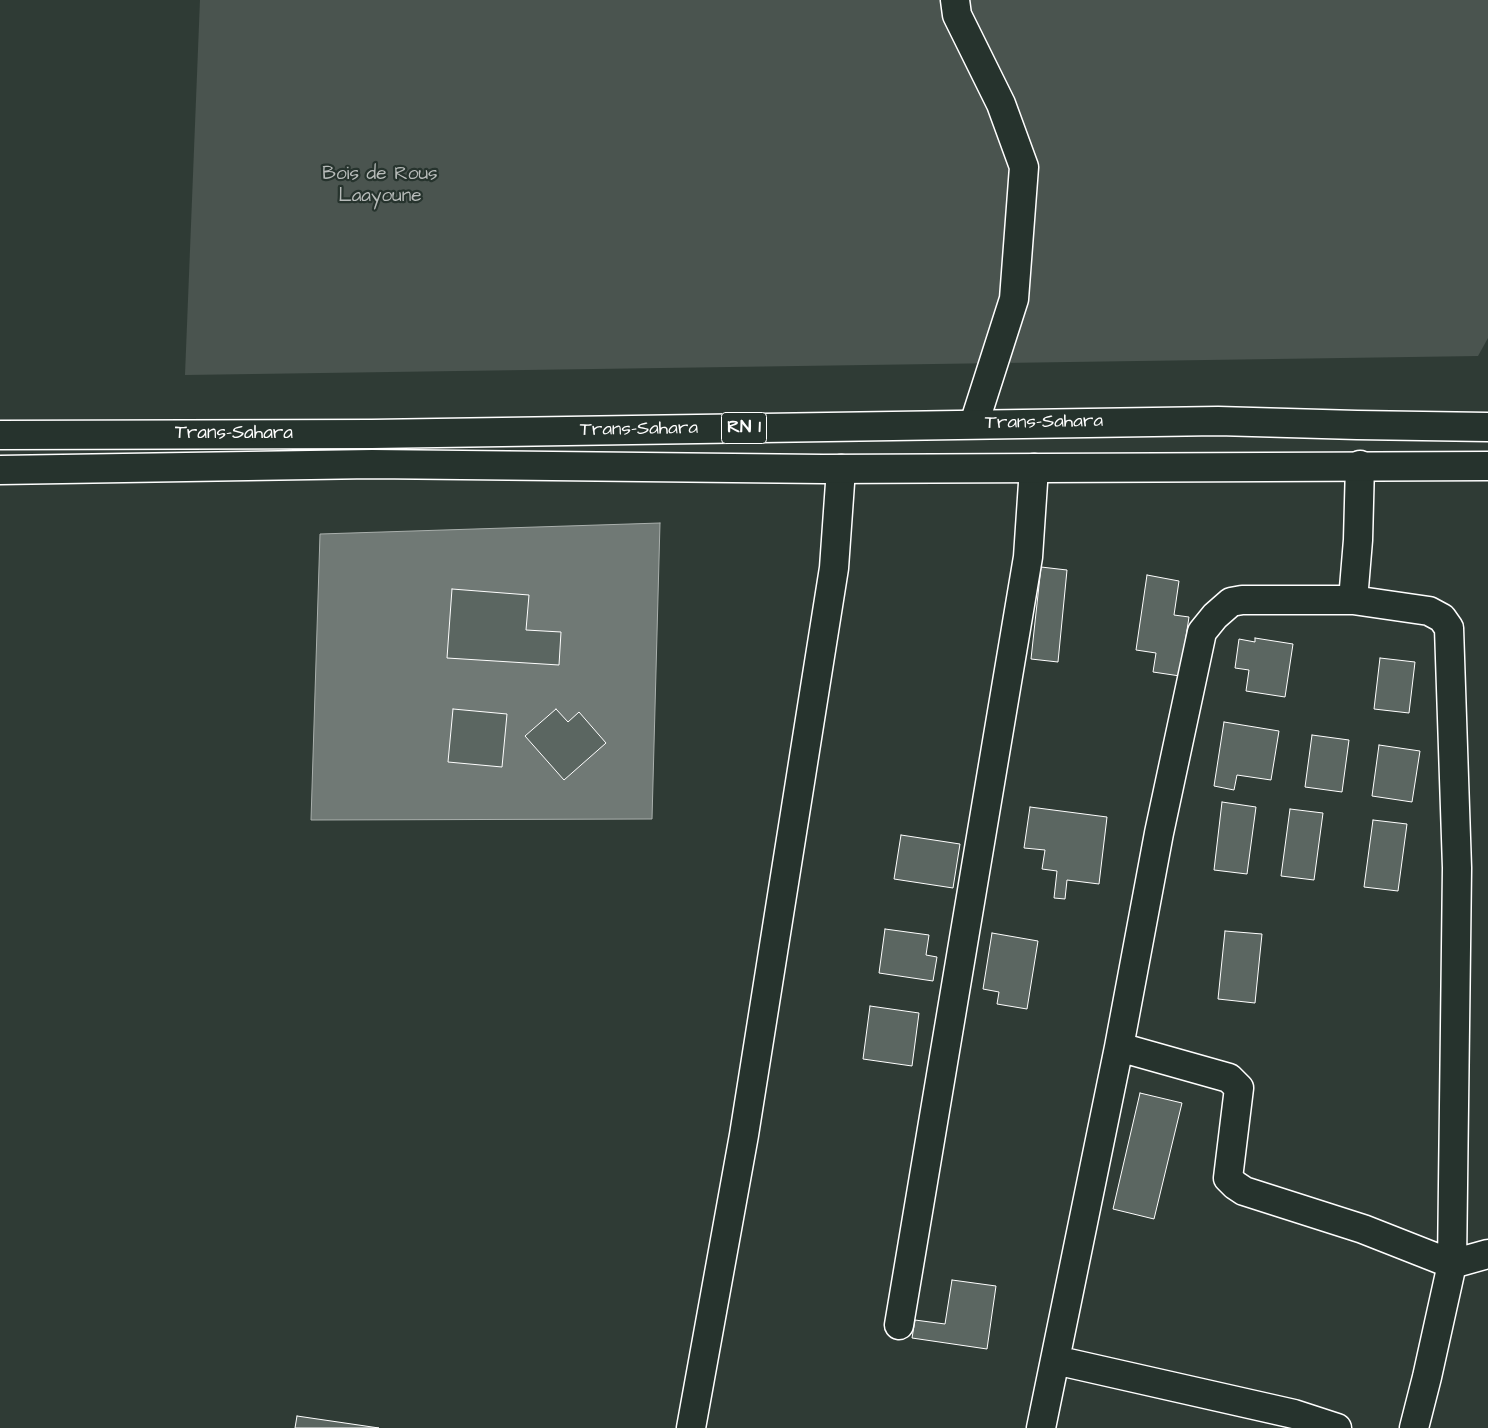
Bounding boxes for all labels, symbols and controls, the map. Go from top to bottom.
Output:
park label: Bois de Rous Laayoune [322,164,438,208]
street label: Trans-Sahara [985,411,1103,435]
road number: RN 1 [722,412,766,443]
street label: Trans-Sahara [580,418,698,442]
street label: Trans-Sahara [175,423,293,445]

